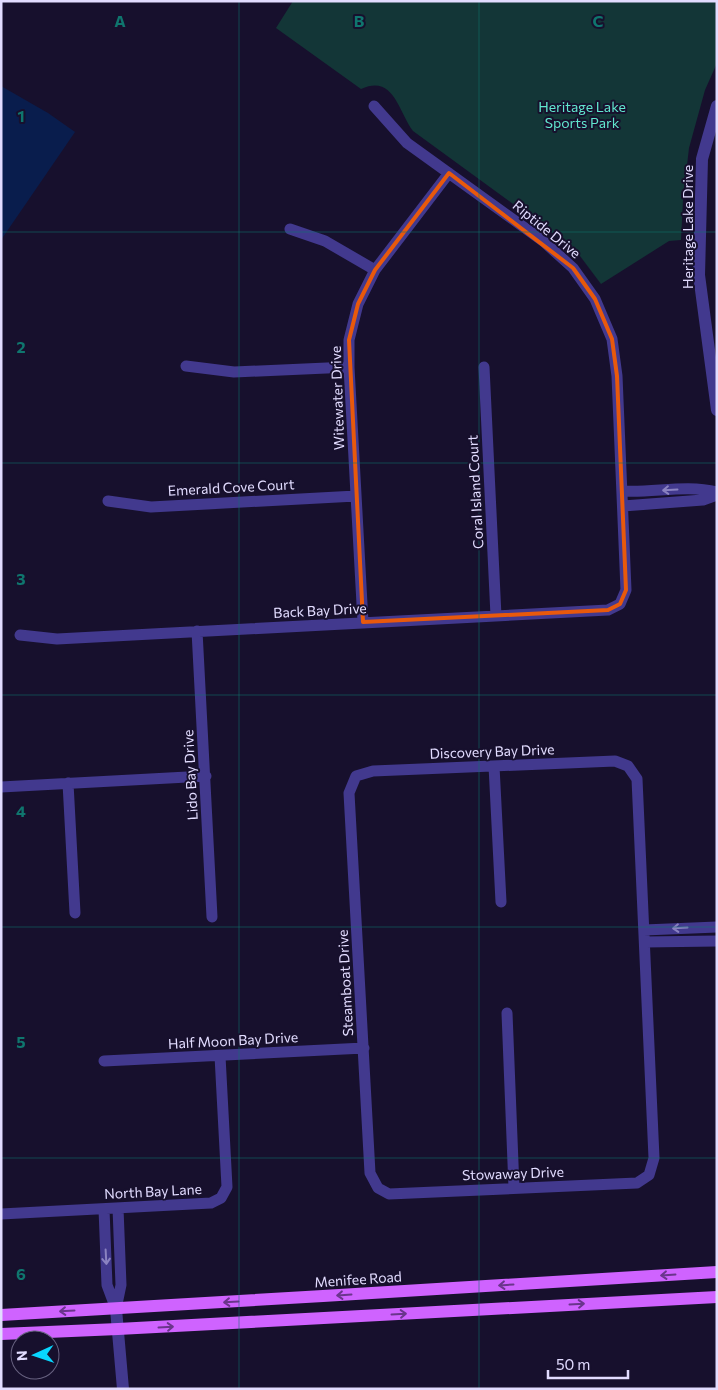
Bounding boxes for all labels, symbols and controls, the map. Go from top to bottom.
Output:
text: A [114,11,126,30]
text: B [354,11,365,30]
text: C [593,11,604,30]
park label: Heritage Lake Sports Park [538,98,626,131]
text: 1 [17,106,25,125]
street label: Heritage Lake Drive [679,165,696,289]
street label: Riptide Drive [510,196,584,262]
text: 2 [16,337,26,356]
street label: Witewater Drive [327,346,347,450]
street label: Coral Island Court [464,434,486,549]
street label: Emerald Cove Court [167,475,295,499]
one-way arrow [662,486,678,495]
text: 3 [16,569,26,588]
street label: Back Bay Drive [273,599,367,621]
street label: Lido Bay Drive [179,729,201,821]
street label: Discovery Bay Drive [429,740,555,762]
text: 4 [16,801,26,820]
one-way arrow [673,924,689,933]
street label: Steamboat Drive [334,929,356,1037]
street label: Half Moon Bay Drive [167,1028,299,1052]
text: 5 [16,1032,26,1051]
street label: Stowaway Drive [462,1163,564,1183]
street label: North Bay Lane [104,1180,202,1202]
one-way arrow [101,1249,111,1265]
text: 6 [16,1264,26,1283]
street label: Menifee Road [314,1267,402,1291]
one-way arrow [660,1271,676,1280]
one-way arrow [498,1281,514,1290]
one-way arrow [336,1291,352,1300]
one-way arrow [224,1297,240,1306]
one-way arrow [569,1300,585,1309]
one-way arrow [59,1307,75,1316]
one-way arrow [390,1310,406,1319]
one-way arrow [158,1322,174,1331]
north arrow [10,1330,60,1380]
scale bar [548,1348,628,1380]
text: N [13,1350,30,1361]
text: 50 m [556,1355,590,1373]

